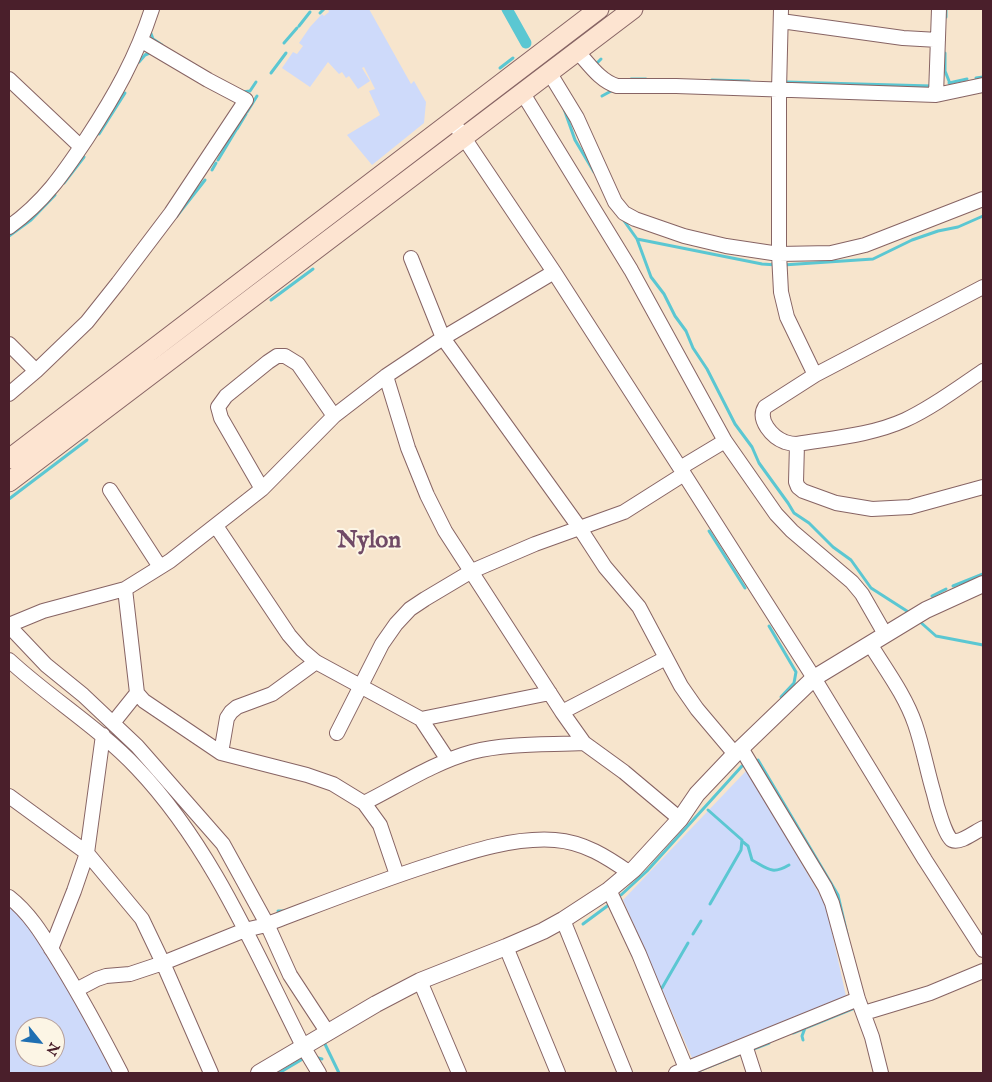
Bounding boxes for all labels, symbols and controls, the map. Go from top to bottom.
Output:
district label: Nylon [337,528,401,556]
north arrow [15,1017,65,1067]
text: N [41,1039,63,1058]

